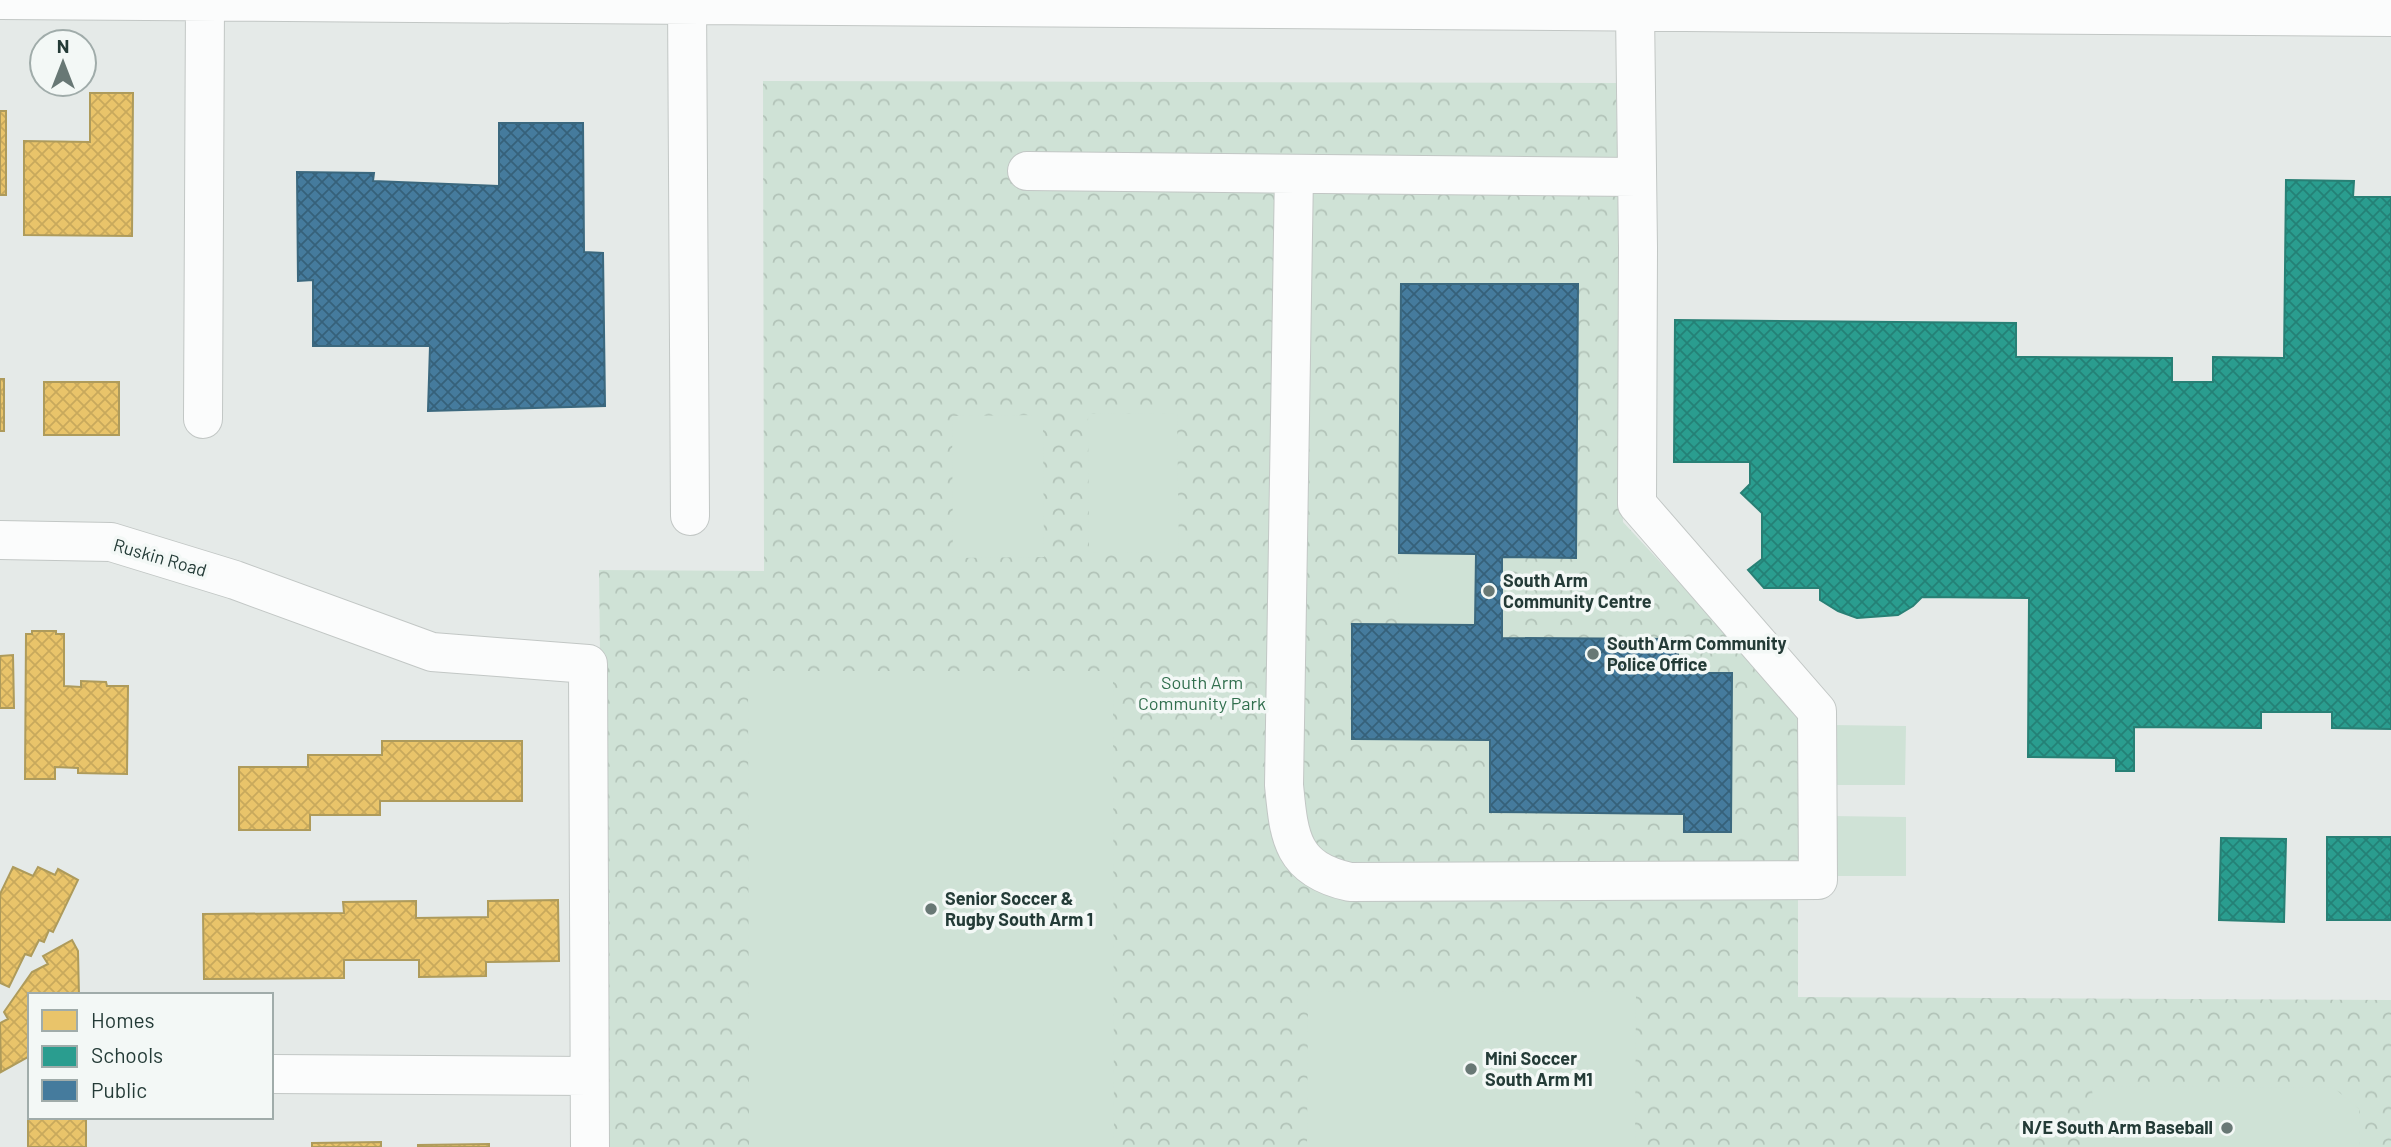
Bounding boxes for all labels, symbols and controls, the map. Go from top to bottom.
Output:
north arrow [28,28,98,98]
text: N [57,34,69,57]
street label: Ruskin Road [111,533,209,581]
place label: South Arm Community Centre [1503,569,1652,612]
marker: South Arm Community Centre [1481,583,1497,599]
place label: South Arm Community Police Office [1607,632,1787,675]
marker: South Arm Community Police Office [1585,646,1601,662]
park label: South Arm Community Park [1138,671,1266,714]
place label: Senior Soccer & Rugby South Arm 1 [945,887,1093,930]
marker: Senior Soccer & Rugby South Arm 1 [923,901,939,917]
legend [28,993,273,1119]
text: Homes [91,1007,155,1032]
text: Schools [91,1042,163,1067]
place label: Mini Soccer South Arm M1 [1485,1047,1593,1090]
marker: Mini Soccer South Arm M1 [1463,1061,1479,1077]
text: Public [91,1077,147,1102]
place label: N/E South Arm Baseball [2022,1116,2213,1138]
marker: N/E South Arm Baseball [2219,1120,2235,1136]

